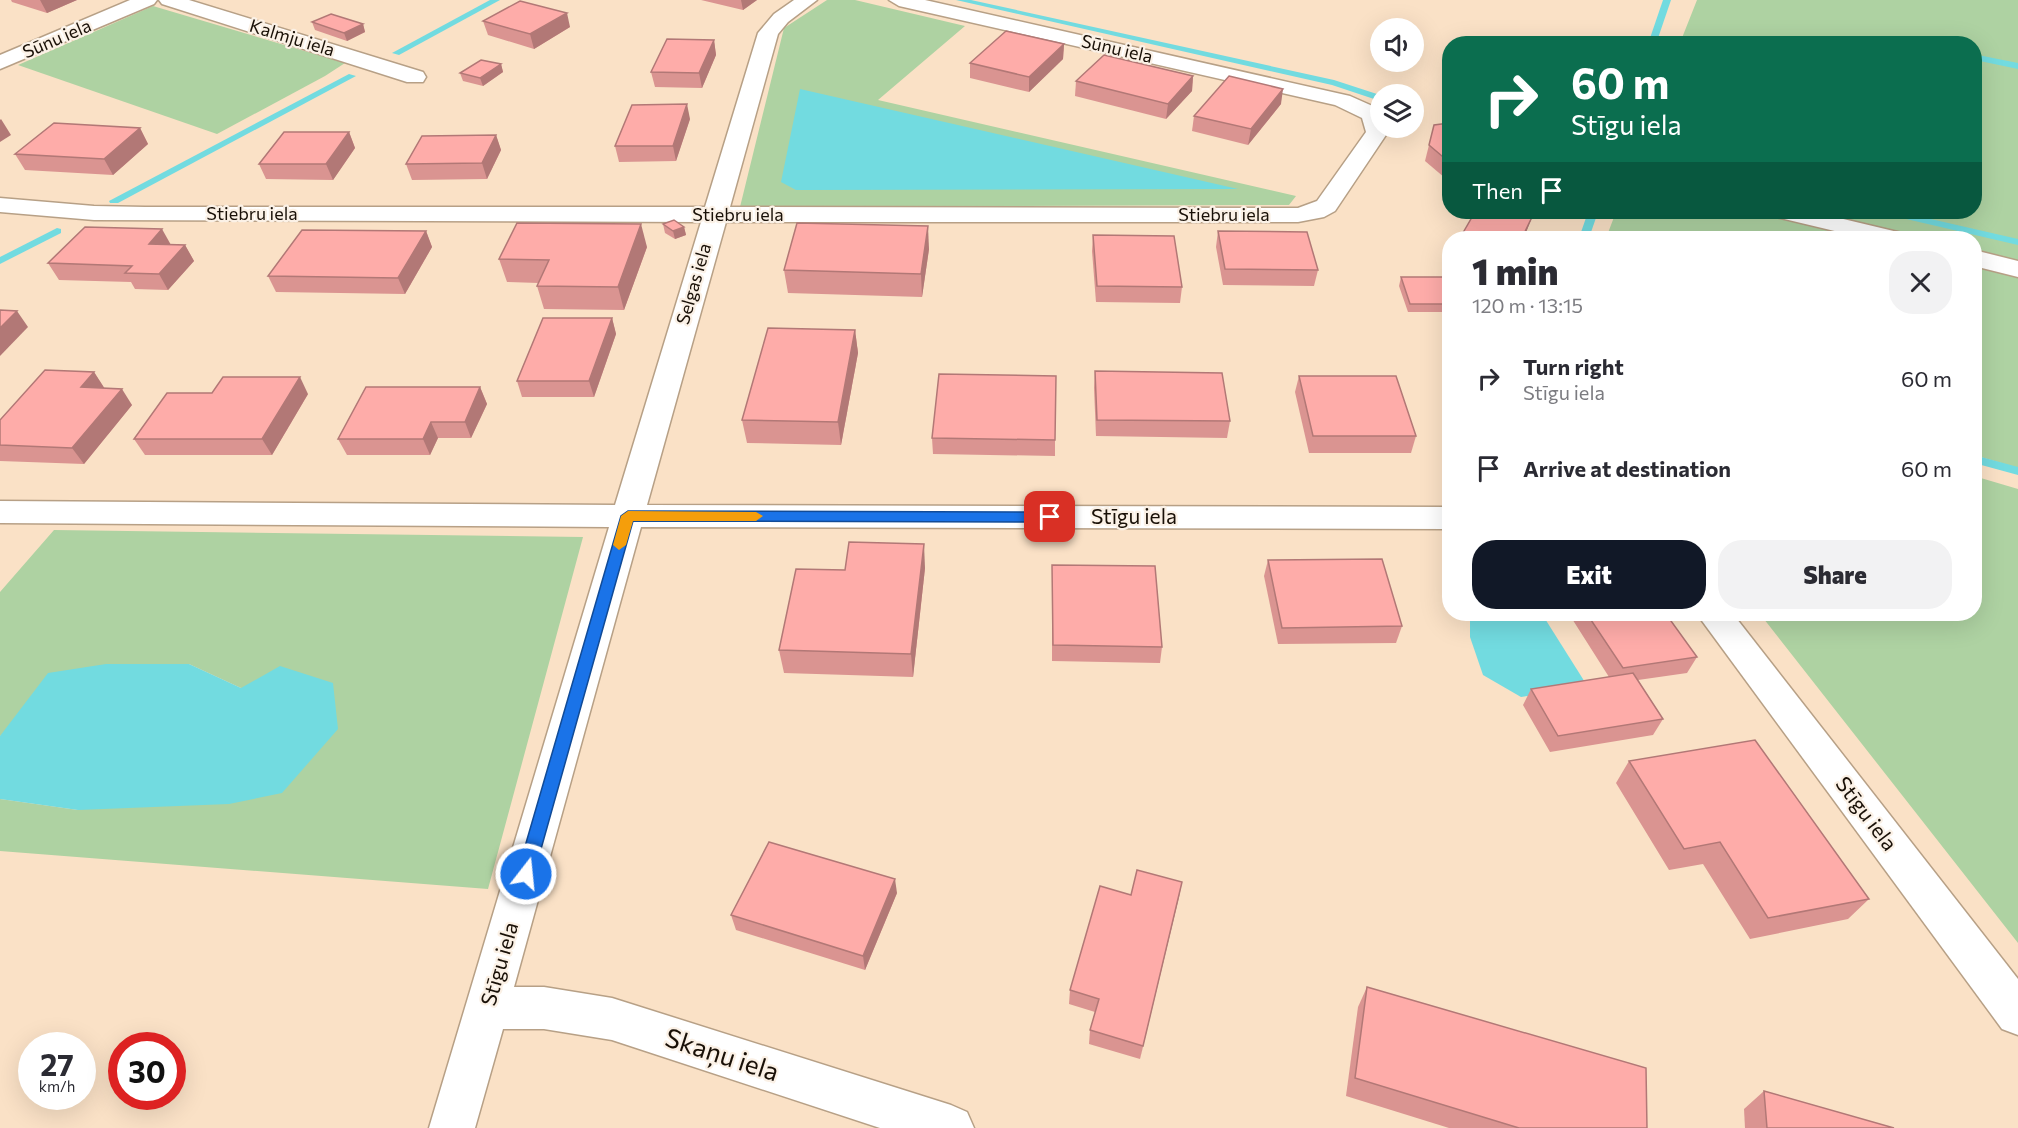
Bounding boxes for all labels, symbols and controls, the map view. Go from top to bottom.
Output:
street label: Sūnu iela [19,14,94,62]
street label: Kalmju iela [247,14,338,60]
map controls [1370,18,1424,138]
button: sound [1370,18,1424,72]
street label: Sūnu iela [1079,29,1155,67]
text: 60 m [1571,56,1670,108]
icon: right [1472,60,1550,138]
button: layers [1370,84,1424,138]
text: Stīgu iela [1571,108,1682,141]
icon: arrive [1535,174,1568,207]
text: Then [1472,177,1523,204]
street label: Stiebru iela [206,202,298,224]
street label: Stiebru iela [692,203,784,225]
street label: Stiebru iela [1178,203,1270,225]
street label: Selgas iela [671,241,715,327]
text: 1 min [1472,248,1558,292]
button: close [1889,251,1952,314]
text: 120 m · 13:15 [1472,293,1583,317]
text: Turn right [1523,353,1624,380]
icon: right [1472,362,1505,395]
text: 60 m [1901,365,1952,392]
text: Stīgu iela [1523,380,1605,404]
icon: arrive [1472,452,1505,485]
text: Arrive at destination [1523,455,1731,482]
text: 60 m [1901,455,1952,482]
pin [1024,491,1075,542]
icon: arrive [1033,500,1066,533]
street label: Stīgu iela [1091,503,1177,528]
button: Exit [1472,540,1706,609]
button: Share [1718,540,1952,609]
street label: Stīgu iela [1831,771,1903,855]
position arrow [494,842,558,906]
street label: Stīgu iela [475,919,522,1008]
street label: Skaņu iela [661,1021,783,1089]
speed limit sign: 30 [108,1032,186,1110]
text: 27 [40,1045,74,1082]
text: km/h [39,1077,75,1095]

